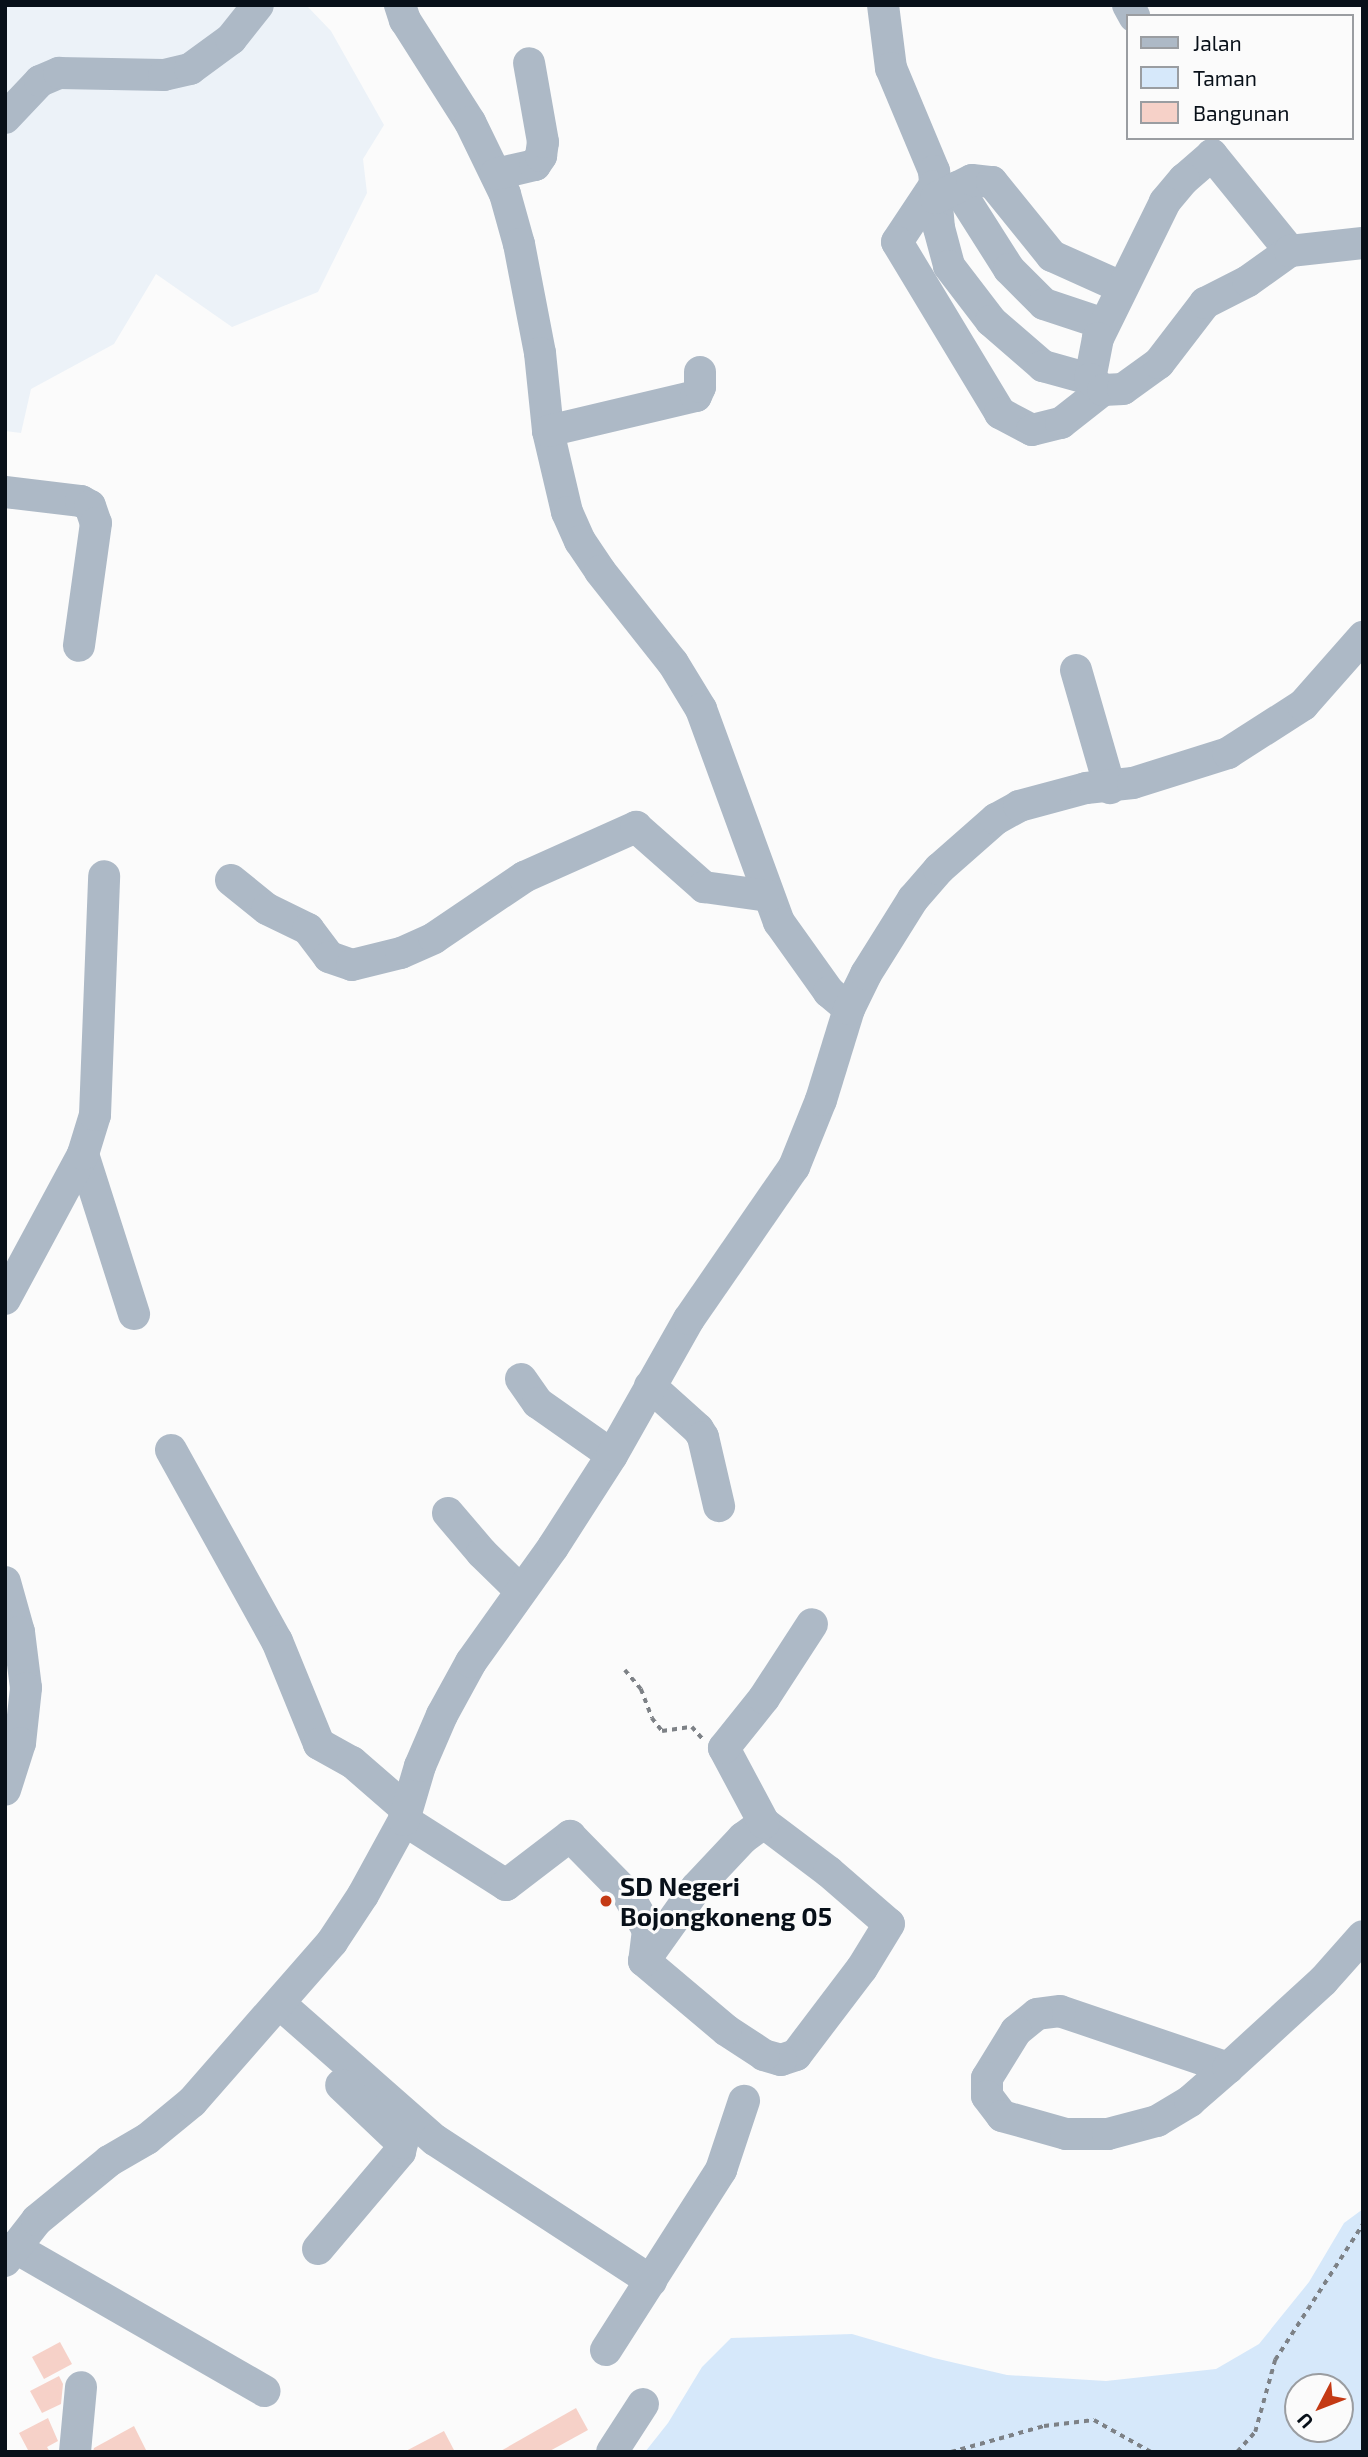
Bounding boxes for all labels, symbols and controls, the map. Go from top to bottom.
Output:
legend [1126,14,1354,140]
text: Jalan [1193,30,1242,55]
text: Taman [1193,65,1257,90]
text: Bangunan [1193,100,1289,125]
place label: SD Negeri Bojongkoneng 05 [620,1870,832,1932]
marker: SD Negeri Bojongkoneng 05 [598,1893,614,1909]
north arrow [1284,2373,1354,2443]
text: U [1292,2409,1317,2434]

